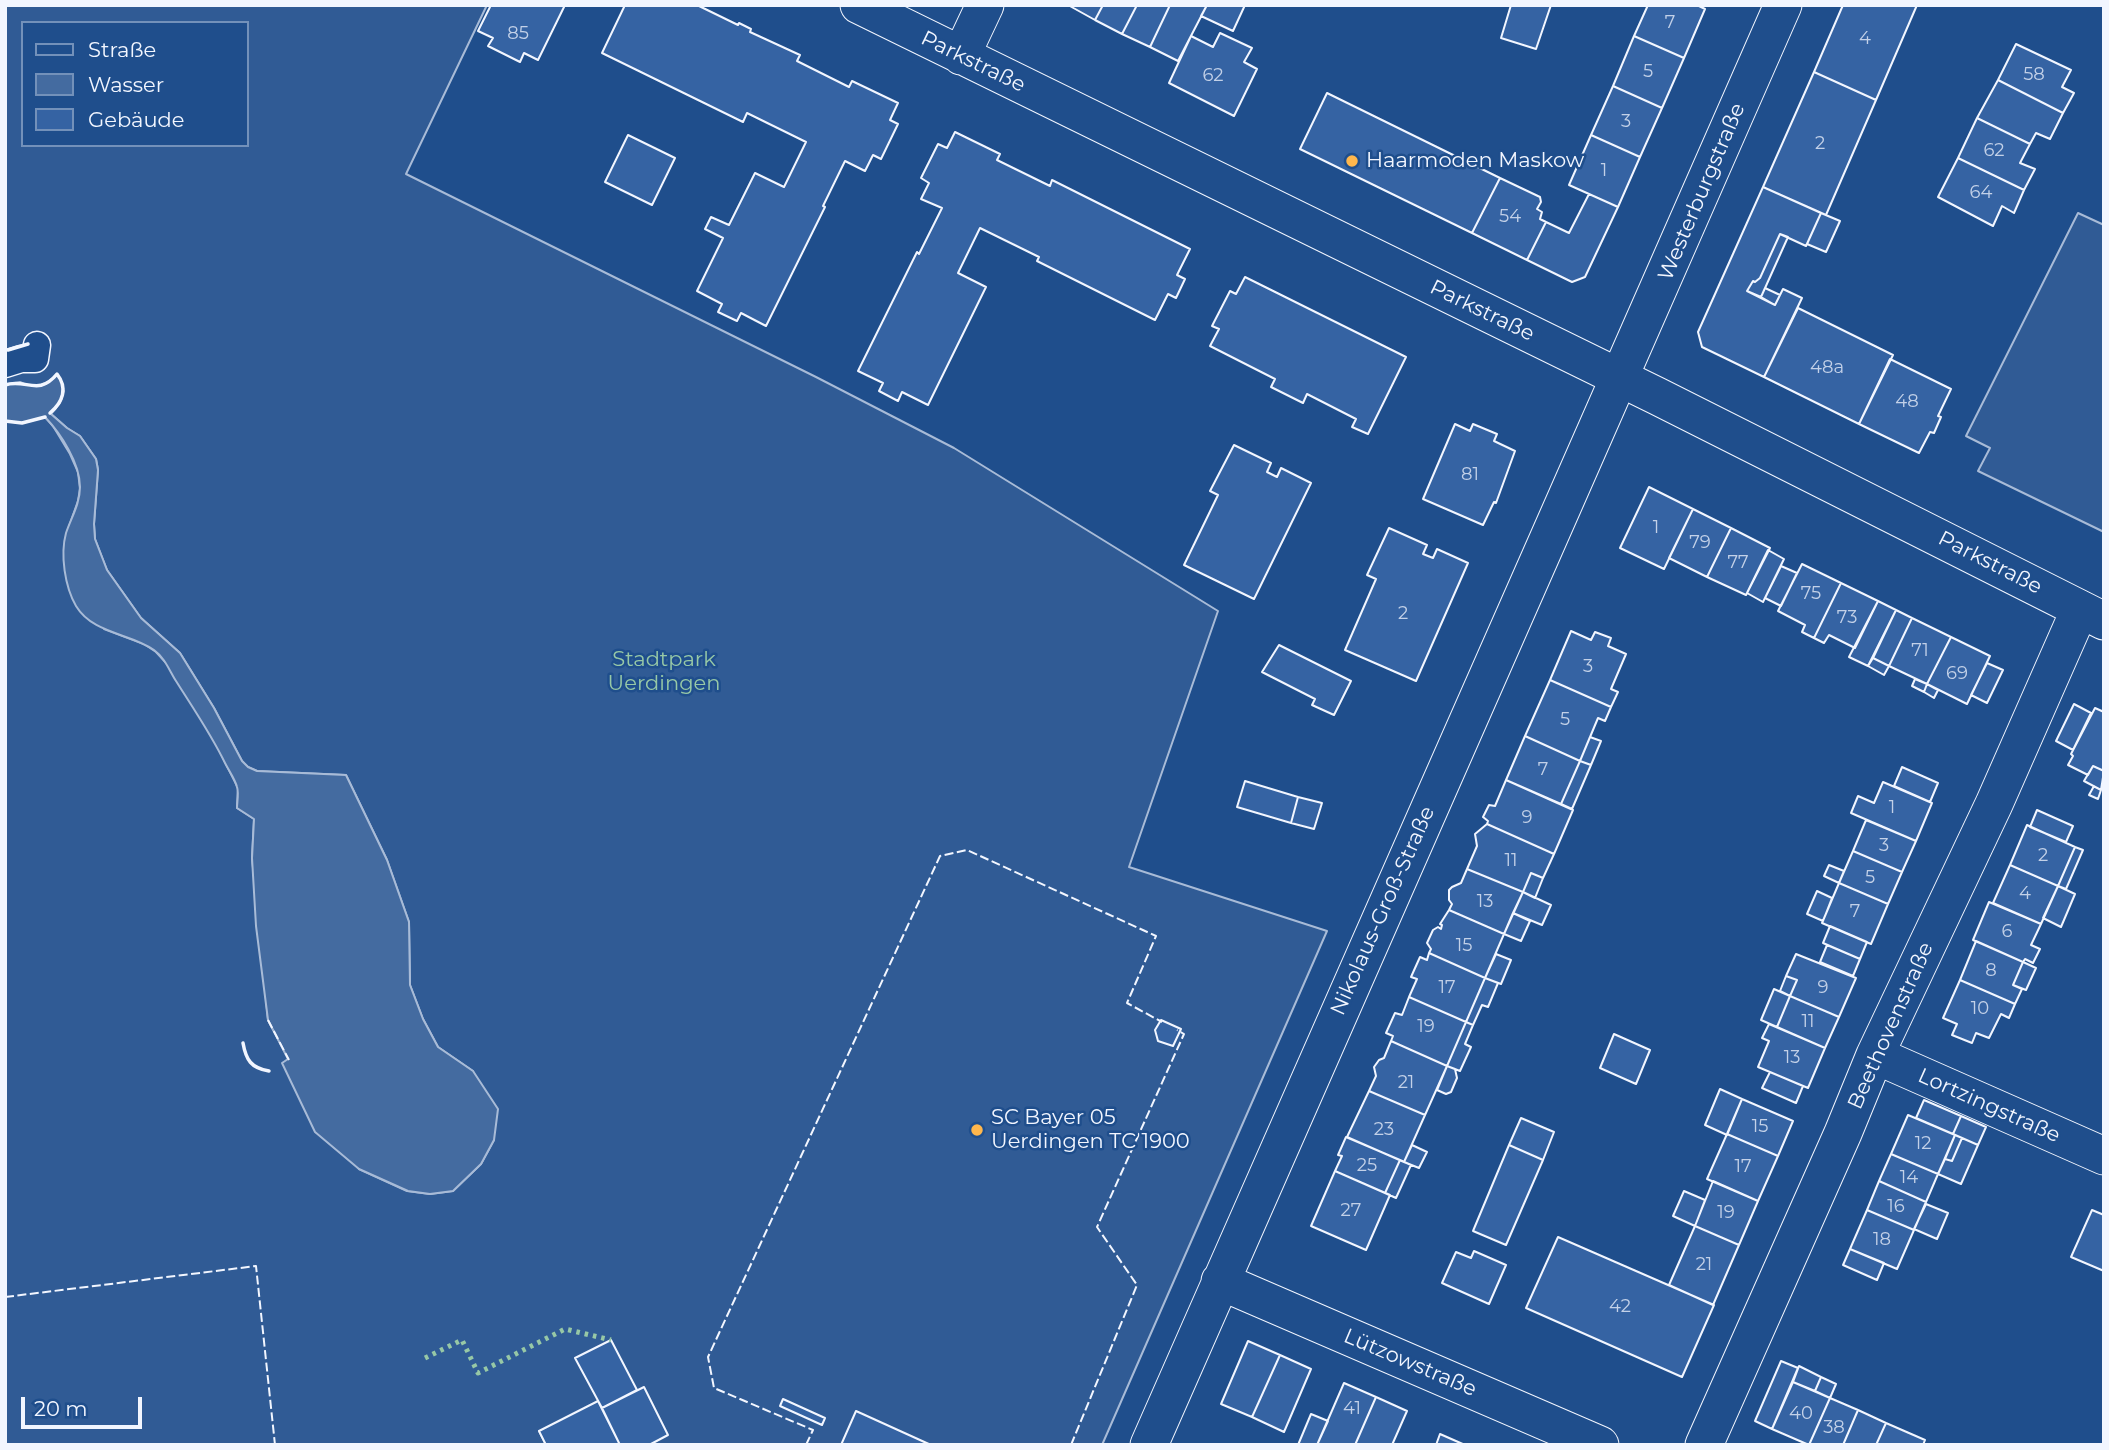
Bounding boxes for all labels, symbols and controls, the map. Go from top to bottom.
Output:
house number: 7 [1665,12,1675,34]
legend [21,21,248,147]
house number: 85 [507,23,529,45]
street label: Parkstraße [917,26,1029,98]
house number: 4 [1859,28,1871,50]
text: Straße [88,37,156,62]
house number: 5 [1643,61,1653,83]
house number: 58 [2023,64,2045,86]
house number: 62 [1202,65,1224,87]
text: Wasser [88,72,164,97]
street label: Westerburgstraße [1653,99,1751,285]
text: Gebäude [88,107,185,132]
house number: 3 [1621,111,1631,133]
house number: 2 [1815,133,1825,155]
house number: 62 [1983,140,2005,162]
place label: Haarmoden Maskow [1366,148,1584,174]
marker: Haarmoden Maskow [1344,153,1360,169]
house number: 1 [1601,160,1607,182]
house number: 64 [1970,182,1992,204]
house number: 54 [1499,206,1521,228]
street label: Parkstraße [1426,275,1538,347]
house number: 48a [1810,357,1844,379]
house number: 48 [1895,391,1919,413]
house number: 81 [1461,464,1479,486]
house number: 1 [1653,517,1659,539]
street label: Parkstraße [1934,526,2046,600]
house number: 79 [1689,532,1711,554]
house number: 77 [1727,552,1749,574]
house number: 75 [1801,583,1821,605]
house number: 2 [1398,603,1408,625]
house number: 73 [1837,607,1857,629]
house number: 71 [1911,640,1929,662]
park label: Stadtpark Uerdingen [608,647,720,697]
house number: 3 [1583,656,1593,678]
house number: 69 [1946,663,1968,685]
house number: 5 [1560,709,1570,731]
house number: 7 [1538,759,1548,781]
house number: 1 [1889,797,1895,819]
street label: Nikolaus-Groß-Straße [1326,803,1440,1019]
house number: 9 [1522,807,1532,829]
house number: 3 [1879,835,1889,857]
house number: 2 [2038,845,2048,867]
house number: 11 [1505,850,1517,872]
house number: 5 [1865,867,1875,889]
house number: 4 [2019,883,2031,905]
house number: 13 [1477,891,1493,913]
house number: 7 [1850,901,1860,923]
house number: 6 [2002,921,2012,943]
house number: 15 [1456,935,1472,957]
street label: Beethovenstraße [1843,939,1939,1113]
house number: 8 [1985,960,1997,982]
house number: 17 [1438,977,1456,999]
house number: 9 [1818,977,1828,999]
house number: 10 [1971,998,1989,1020]
house number: 11 [1802,1011,1814,1033]
house number: 19 [1417,1016,1435,1038]
house number: 13 [1784,1047,1800,1069]
street label: Lortzingstraße [1914,1063,2064,1149]
house number: 21 [1398,1072,1414,1094]
place label: SC Bayer 05 Uerdingen TC 1900 [991,1105,1190,1155]
house number: 15 [1752,1116,1768,1138]
house number: 23 [1374,1119,1394,1141]
marker: SC Bayer 05 Uerdingen TC 1900 [969,1122,985,1138]
house number: 12 [1915,1133,1931,1155]
house number: 25 [1357,1155,1377,1177]
house number: 17 [1734,1156,1752,1178]
house number: 14 [1900,1167,1918,1189]
house number: 16 [1887,1196,1905,1218]
house number: 27 [1341,1200,1361,1222]
house number: 19 [1717,1202,1735,1224]
house number: 18 [1873,1229,1891,1251]
house number: 21 [1696,1254,1712,1276]
house number: 42 [1609,1296,1631,1318]
street label: Lützowstraße [1340,1324,1480,1402]
scale bar [24,1384,145,1428]
text: 20 m [34,1396,88,1421]
house number: 41 [1343,1398,1361,1420]
house number: 40 [1789,1403,1813,1425]
house number: 38 [1823,1417,1845,1439]

